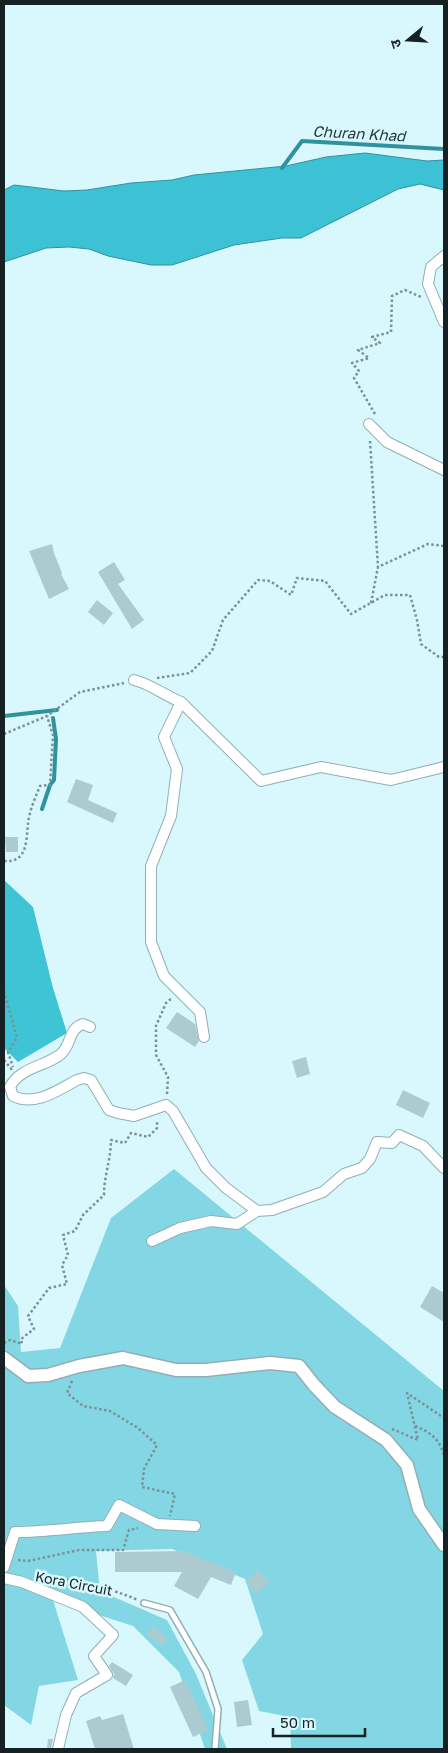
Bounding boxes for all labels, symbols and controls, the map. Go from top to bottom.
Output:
north arrow [383,15,433,65]
text: उ [386,37,405,51]
water label: Churan Khad [312,122,408,145]
street label: Kora Circuit [34,1567,114,1599]
scale bar [273,1706,366,1738]
text: 50 m [280,1713,315,1731]

